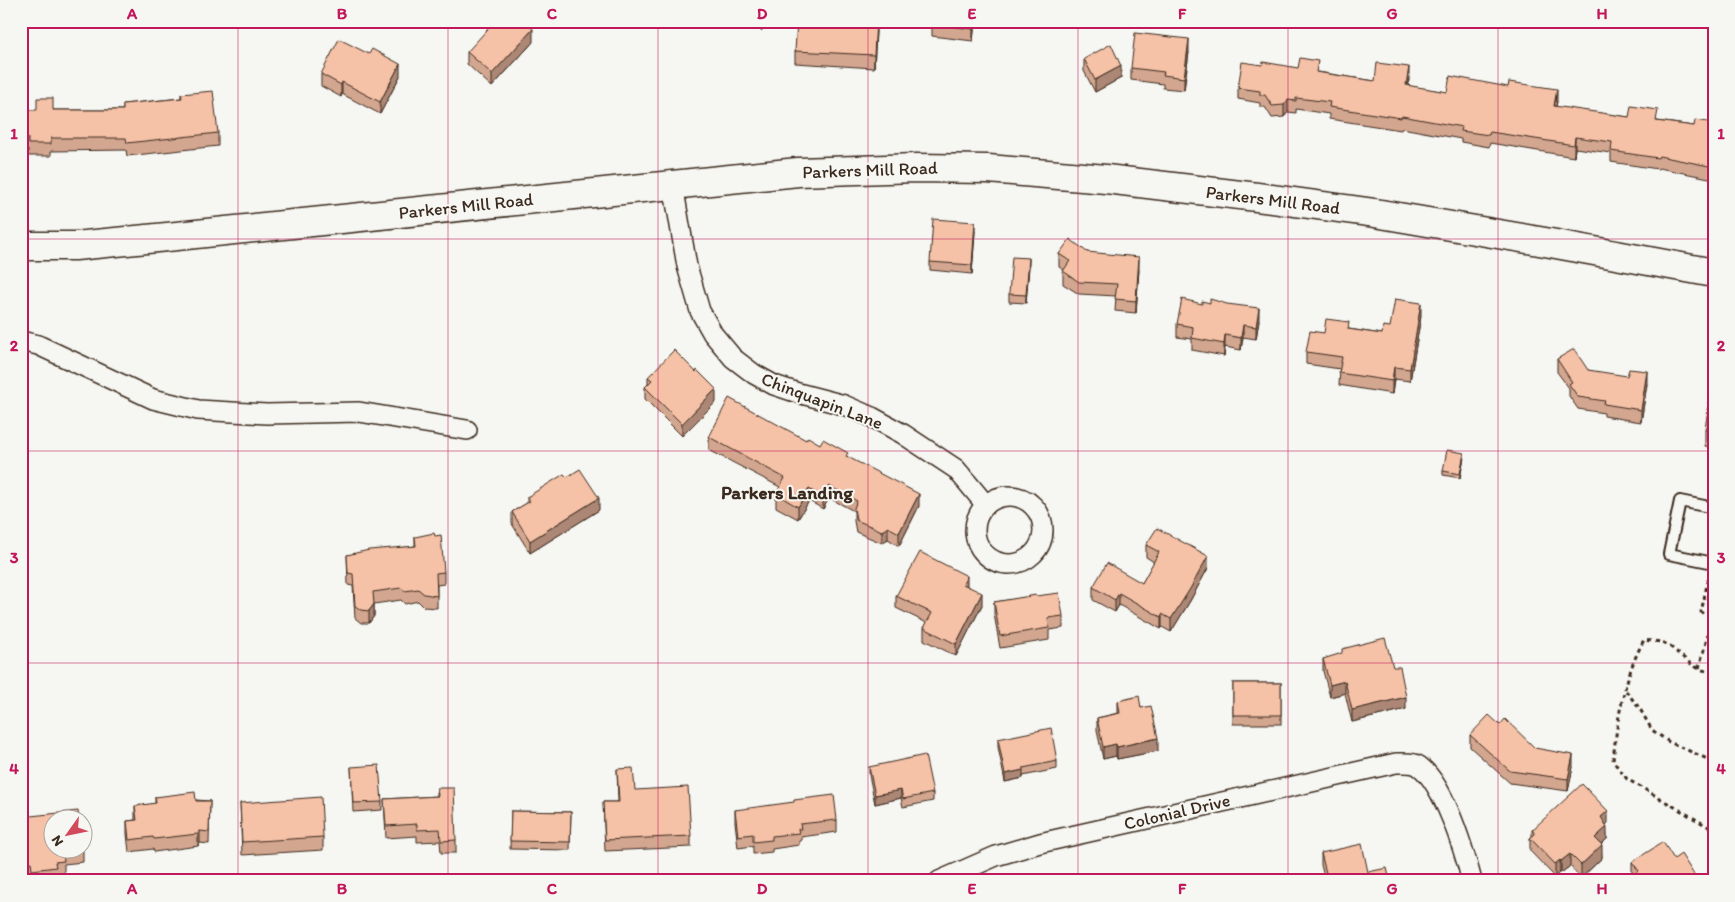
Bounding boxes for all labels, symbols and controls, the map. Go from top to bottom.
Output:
text: A [126,4,138,23]
text: B [337,4,348,23]
text: C [547,4,558,23]
text: D [757,4,768,23]
text: E [968,4,977,23]
text: F [1178,4,1187,23]
text: G [1386,4,1398,23]
text: H [1596,4,1608,23]
text: 1 [10,124,18,143]
text: 1 [1717,124,1725,143]
street label: Parkers Mill Road [802,157,938,183]
street label: Parkers Mill Road [1205,181,1342,219]
street label: Parkers Mill Road [398,188,534,224]
text: 2 [10,336,19,355]
text: 2 [1717,336,1726,355]
street label: Chinquapin Lane [758,368,886,434]
district label: Parkers Landing [721,481,853,504]
text: 3 [10,548,19,567]
text: 3 [1717,548,1726,567]
text: 4 [9,759,19,778]
text: 4 [1716,759,1726,778]
street label: Colonial Drive [1122,789,1232,835]
north arrow [42,810,92,860]
text: N [48,832,67,849]
text: A [126,879,138,898]
text: B [337,879,348,898]
text: C [547,879,558,898]
text: D [757,879,768,898]
text: E [968,879,977,898]
text: F [1178,879,1187,898]
text: G [1386,879,1398,898]
text: H [1596,879,1608,898]

